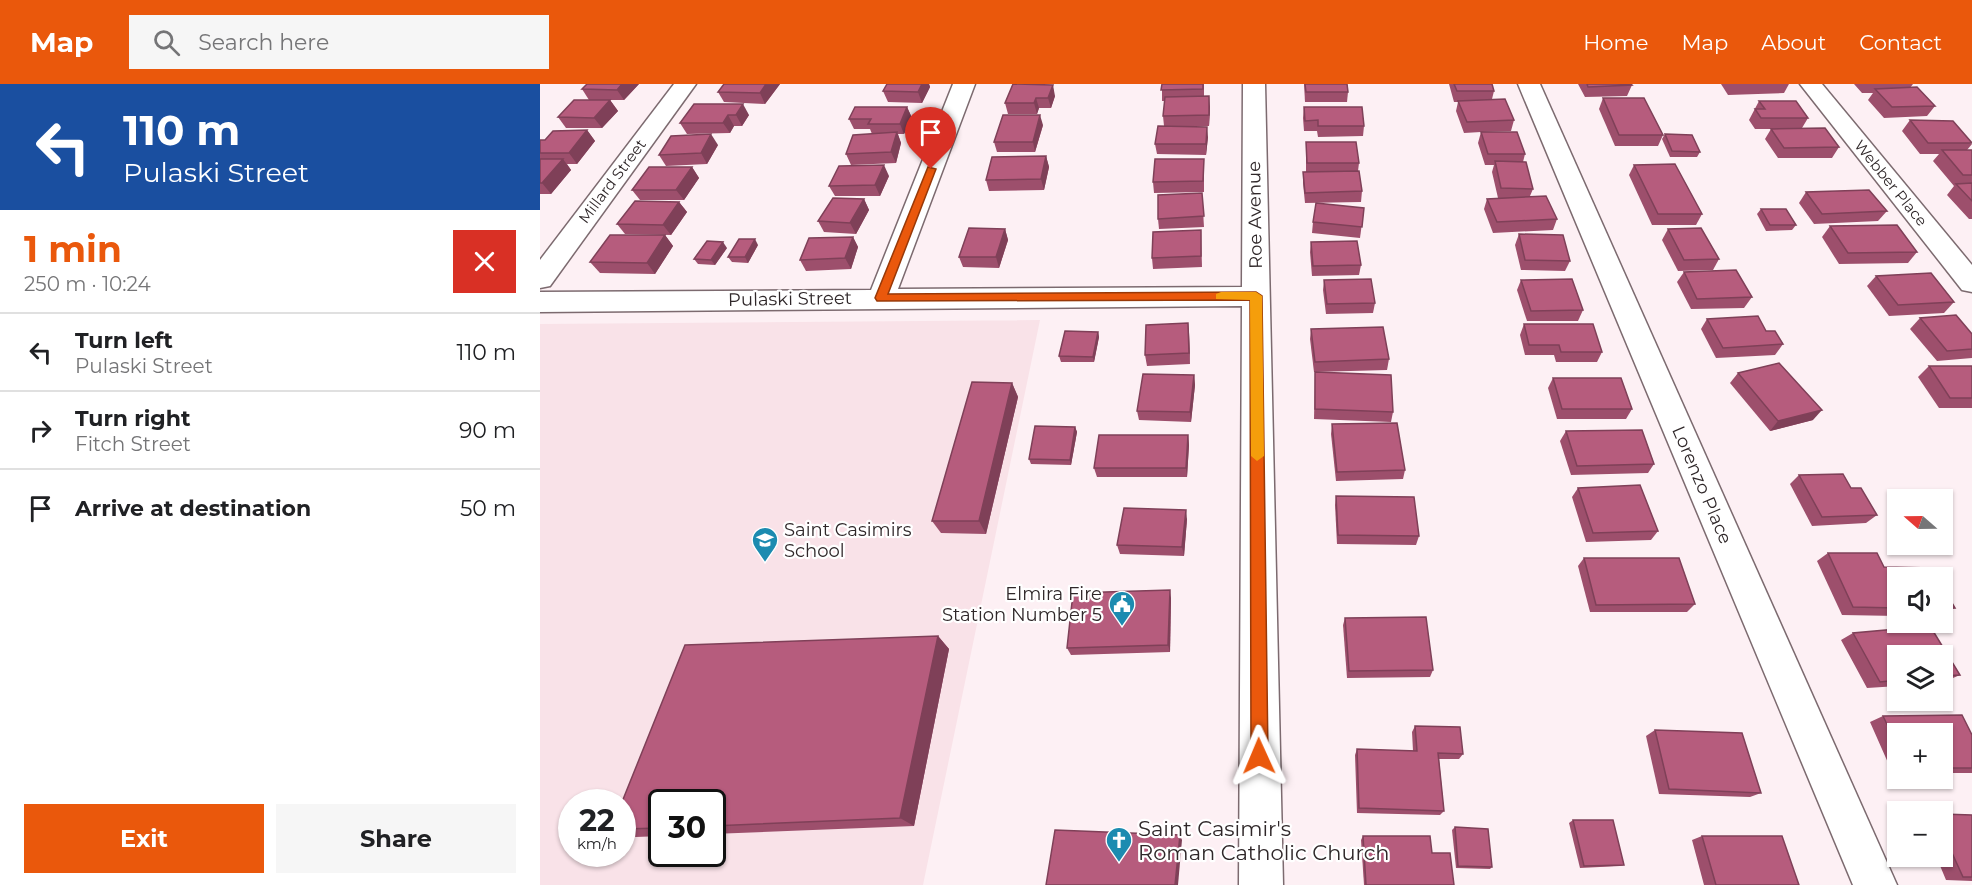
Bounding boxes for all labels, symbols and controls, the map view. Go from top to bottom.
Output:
search box [129,15,549,69]
text: Map [30,25,93,59]
icon: search [150,26,183,59]
text: Search here [198,29,329,56]
text: Home [1583,30,1648,55]
text: Map [1681,30,1728,55]
text: About [1761,30,1826,55]
text: Contact [1859,30,1942,55]
text: 110 m [123,104,240,156]
pin [905,107,956,169]
icon: left [24,108,102,186]
icon: arrive [914,116,947,149]
street label: Millard Street [574,135,650,227]
street label: Webber Place [1850,136,1932,230]
text: Pulaski Street [123,156,309,189]
street label: Roe Avenue [1243,161,1267,269]
text: 1 min [24,227,122,271]
button: close [453,230,516,293]
text: 250 m · 10:24 [24,272,151,296]
street label: Pulaski Street [728,287,852,311]
text: Turn left [75,327,173,354]
icon: left [24,336,57,369]
text: 110 m [456,339,516,366]
text: Pulaski Street [75,354,213,378]
text: Turn right [75,405,190,432]
icon: right [24,414,57,447]
text: 90 m [459,417,516,444]
street label: Lorenzo Place [1667,423,1737,547]
text: Fitch Street [75,432,191,456]
north arrow [1887,489,1953,555]
map controls [1887,489,1953,867]
icon: arrive [24,492,57,525]
text: Arrive at destination [75,495,311,522]
text: 50 m [460,495,516,522]
place label: Saint Casimirs School [784,519,912,562]
school or university icon: Saint Casimirs School [750,525,780,563]
button: sound [1887,567,1953,633]
place label: Elmira Fire Station Number 5 [942,583,1102,626]
public building icon: Elmira Fire Station Number 5 [1107,589,1137,627]
button: layers [1887,645,1953,711]
button: + [1887,723,1953,789]
position arrow [1227,724,1291,788]
speed limit sign: 30 [648,789,726,867]
button: − [1887,801,1953,867]
text: 22 [579,802,615,839]
button: Exit [24,804,264,873]
button: Share [276,804,516,873]
place label: Saint Casimir's Roman Catholic Church [1138,816,1390,865]
church icon: Saint Casimir's Roman Catholic Church [1104,825,1134,863]
text: km/h [577,834,617,853]

